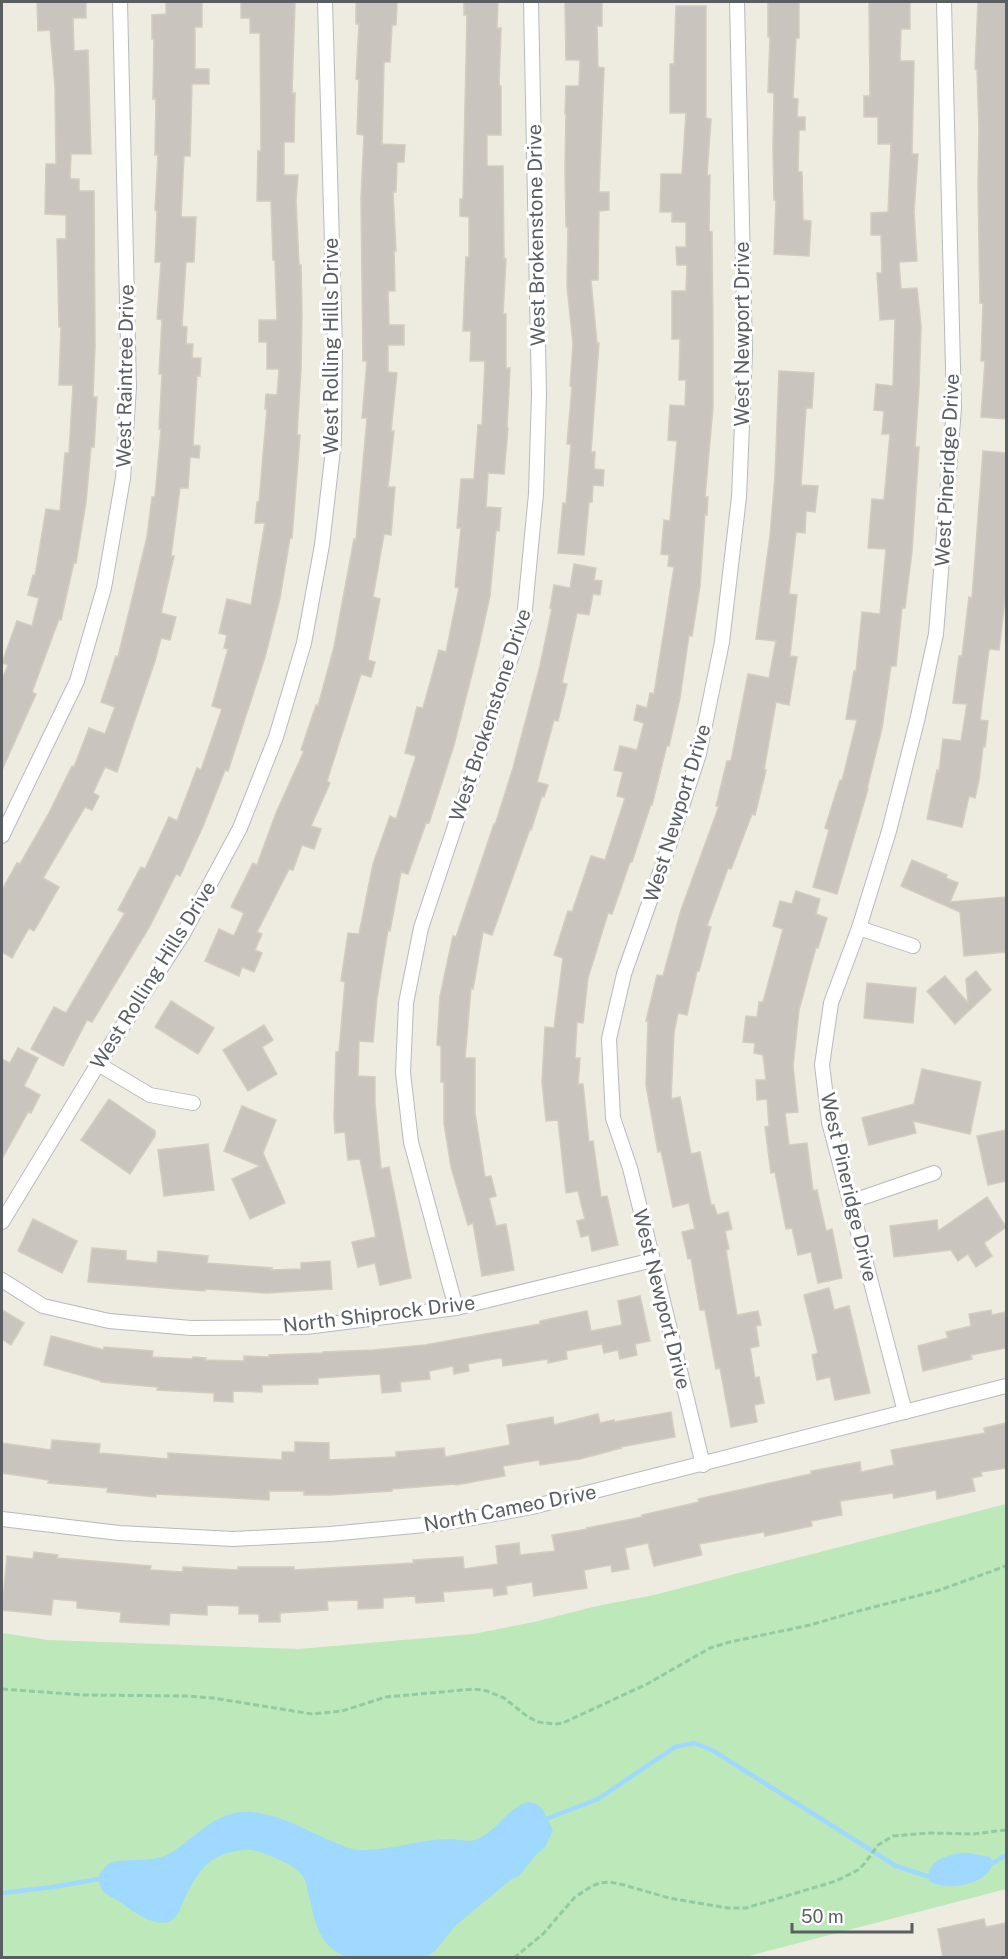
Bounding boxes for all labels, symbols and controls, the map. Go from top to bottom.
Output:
street label: West Brokenstone Drive [522,124,550,346]
street label: West Rolling Hills Drive [319,238,343,454]
street label: West Newport Drive [730,242,754,426]
street label: West Raintree Drive [111,284,139,468]
street label: West Pineridge Drive [930,373,964,567]
street label: West Brokenstone Drive [444,606,536,824]
street label: West Newport Drive [638,721,716,905]
street label: West Rolling Hills Drive [85,877,221,1073]
street label: West Pineridge Drive [816,1090,882,1284]
street label: West Newport Drive [628,1206,696,1392]
street label: North Shiprock Drive [281,1290,477,1338]
street label: North Cameo Drive [422,1480,598,1536]
scale bar [792,1896,912,1934]
text: 50 m [801,1906,844,1927]

